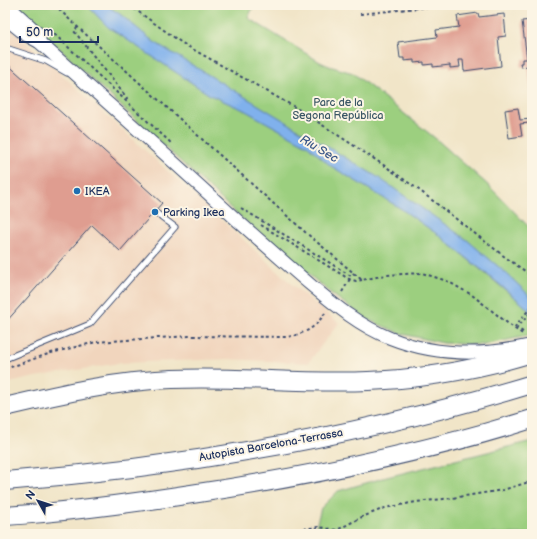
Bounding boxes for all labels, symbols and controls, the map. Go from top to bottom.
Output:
scale bar [20,18,98,44]
text: 50 m [26,25,53,40]
park label: Parc de la Segona República [292,96,384,122]
water label: Riu Sec [297,132,341,167]
place label: IKEA [85,185,110,198]
marker: IKEA [72,186,82,196]
place label: Parking Ikea [163,206,225,219]
marker: Parking Ikea [150,207,160,217]
street label: Autopista Barcelona-Terrassa [198,426,344,464]
north arrow [18,481,58,521]
text: N [23,488,38,502]

